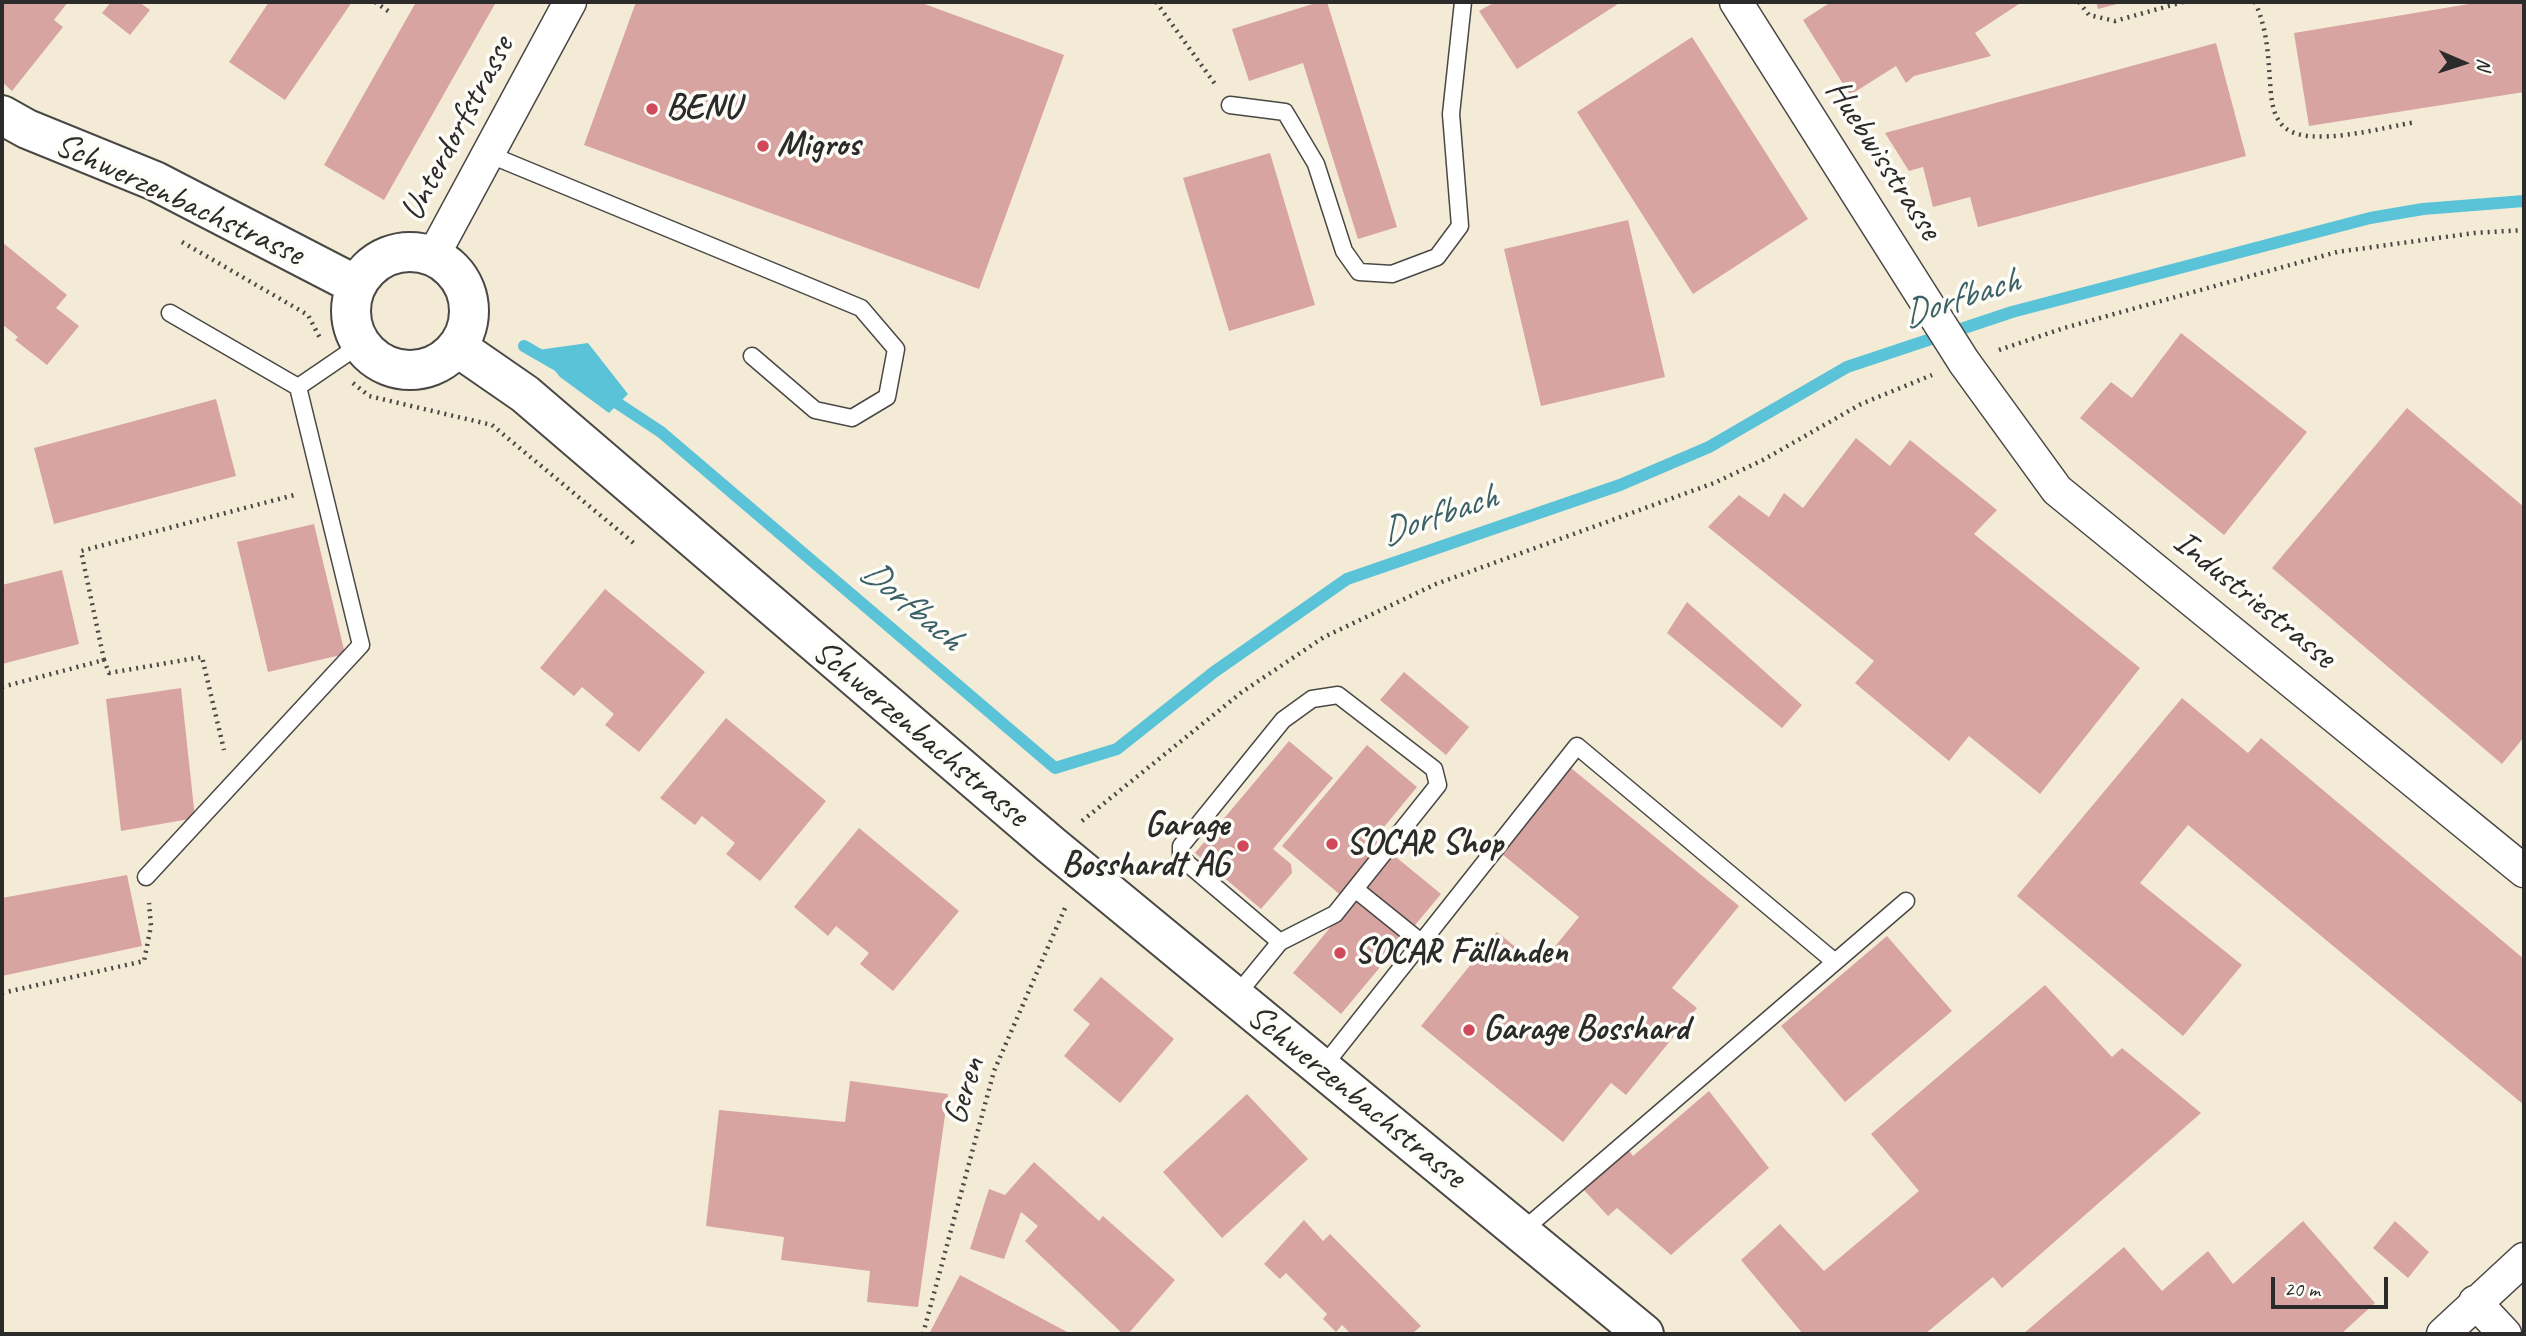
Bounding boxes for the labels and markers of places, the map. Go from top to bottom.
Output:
place label: BENU [666,88,740,130]
marker: BENU [644,101,660,117]
place label: Migros [777,125,860,167]
marker: Migros [755,138,771,154]
place label: Garage Bosshardt AG [1061,805,1229,887]
place label: SOCAR Shop [1346,823,1502,865]
marker: SOCAR Shop [1324,836,1340,852]
marker: Garage Bosshardt AG [1235,838,1251,854]
place label: SOCAR Fällanden [1354,932,1568,974]
marker: SOCAR Fällanden [1332,945,1348,961]
place label: Garage Bosshard [1483,1009,1688,1051]
marker: Garage Bosshard [1461,1022,1477,1038]

